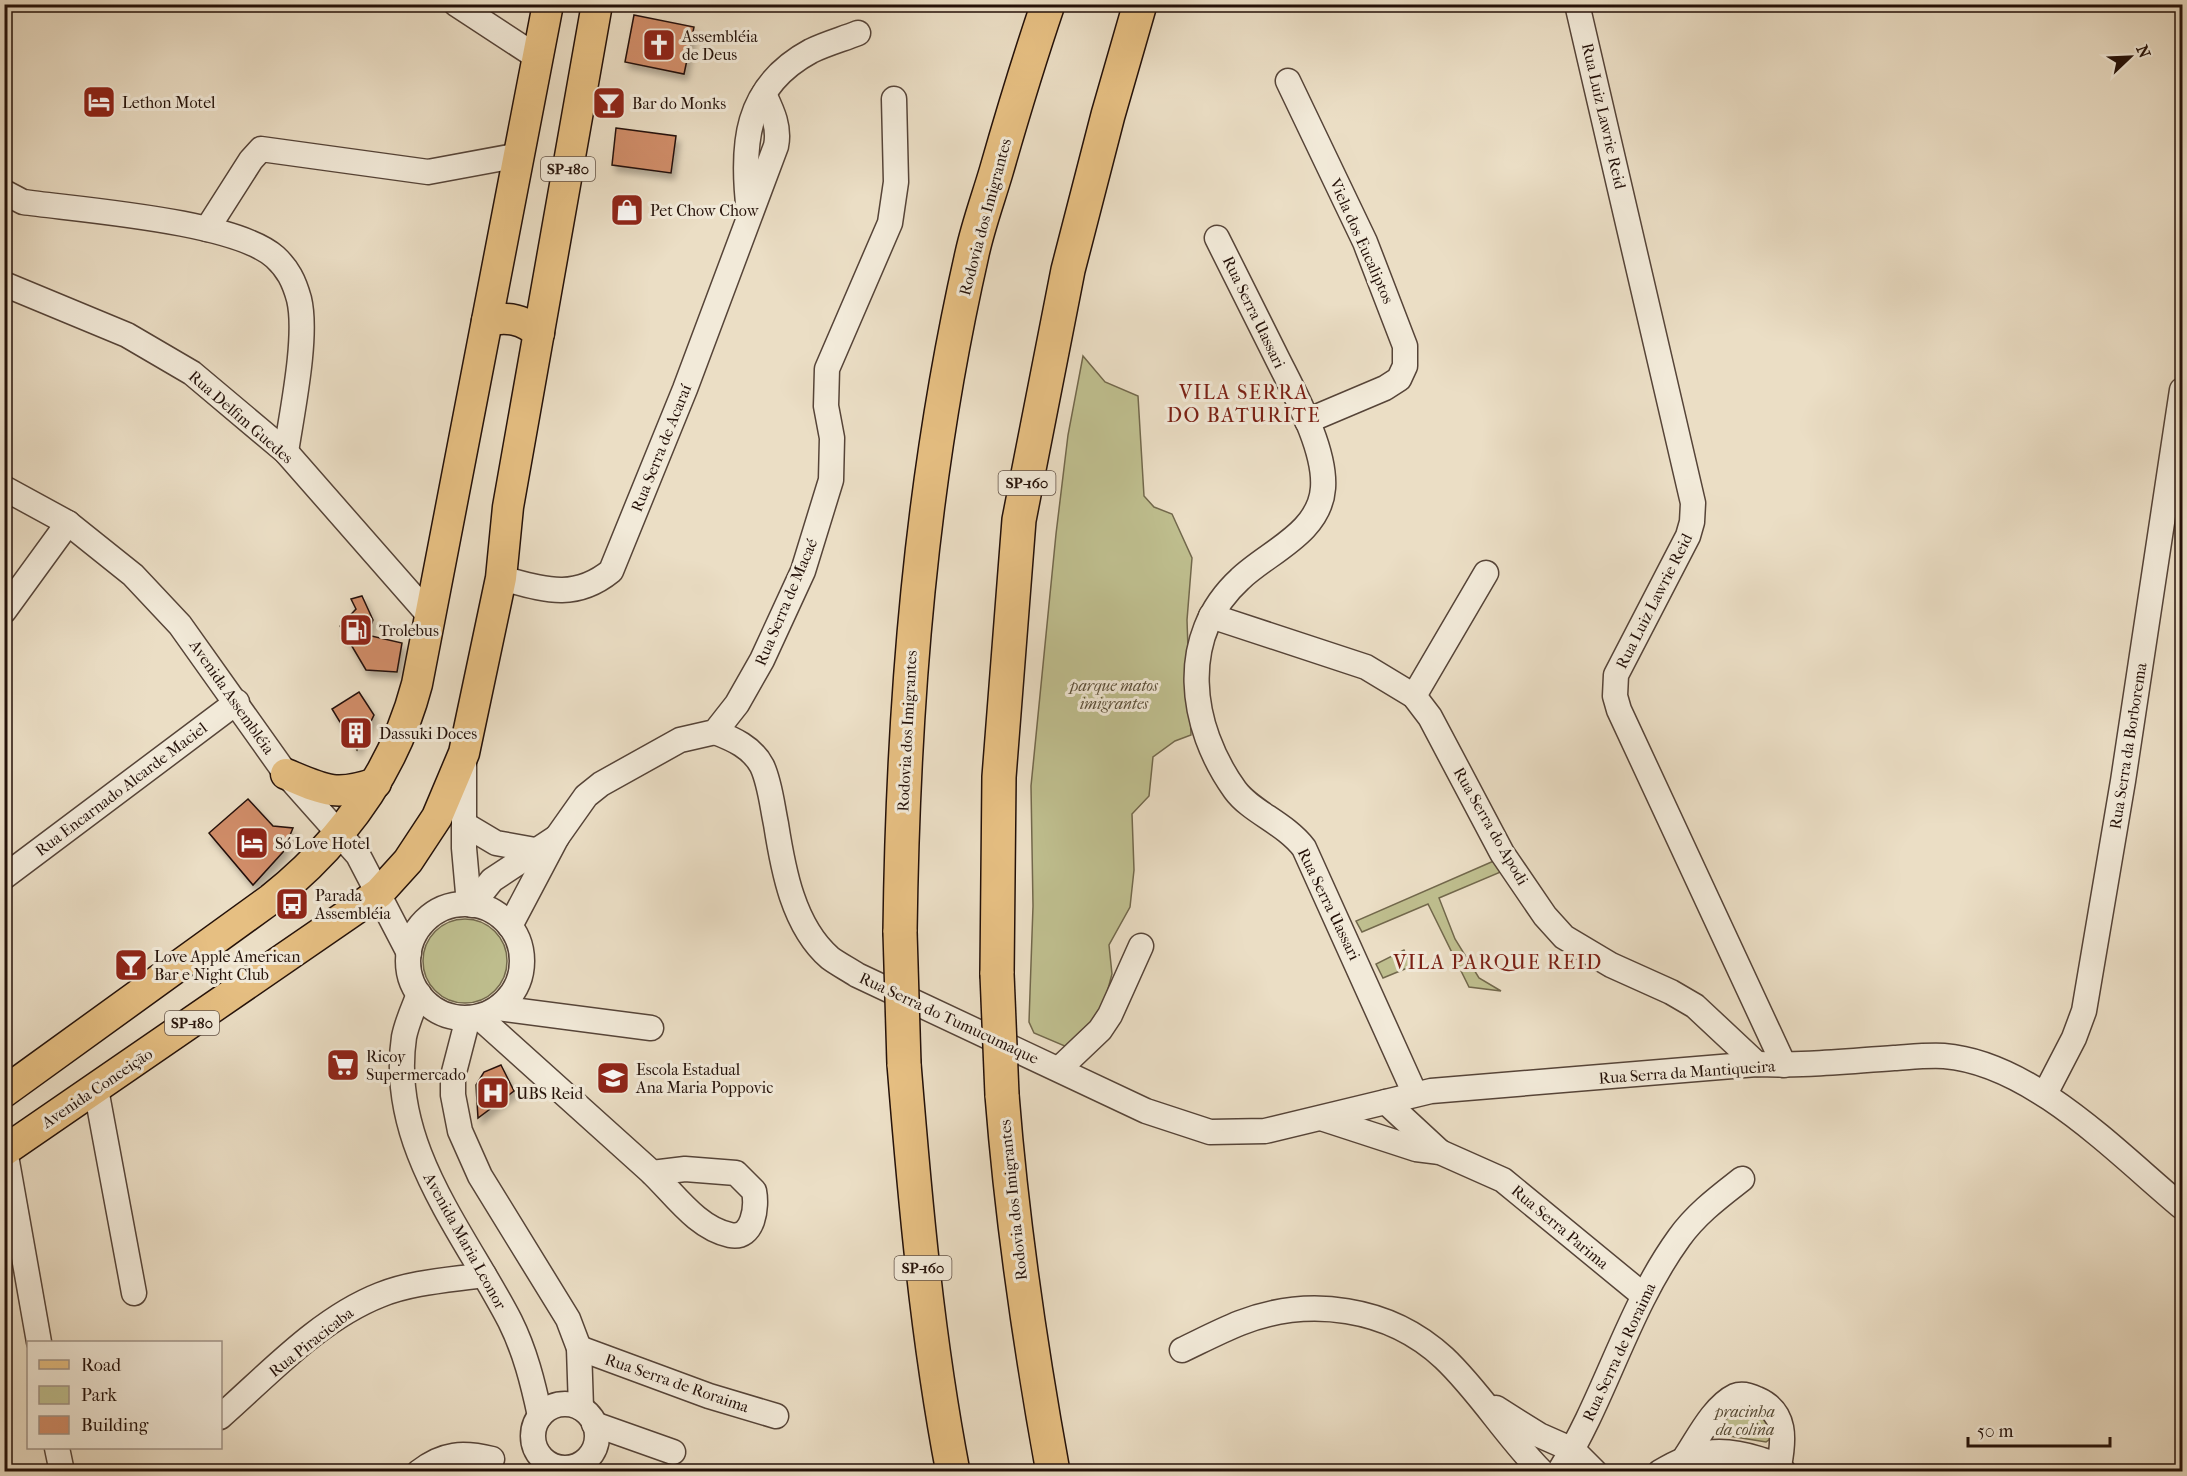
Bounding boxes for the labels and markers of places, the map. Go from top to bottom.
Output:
church icon: Assembléia de Deus [641,27,677,63]
place label: Assembléia de Deus [681,27,759,64]
hotel icon: Lethon Motel [81,84,117,120]
bar icon: Bar do Monks [591,85,627,121]
place label: Lethon Motel [122,93,216,112]
place label: Bar do Monks [632,94,726,113]
shop icon: Pet Chow Chow [609,192,645,228]
place label: Pet Chow Chow [650,201,760,220]
fuel station icon: Trolebus [338,612,374,648]
place label: Trolebus [379,621,439,640]
building icon: Dassuki Doces [338,715,374,751]
place label: Dassuki Doces [379,724,477,743]
hotel icon: Só Love Hotel [234,825,270,861]
place label: Só Love Hotel [275,834,370,853]
bus stop icon: Parada Assembléia [274,886,310,922]
place label: Parada Assembléia [314,886,392,923]
bar icon: Love Apple American Bar e Night Club [113,947,149,983]
place label: Love Apple American Bar e Night Club [154,947,301,984]
supermarket icon: Ricoy Supermercado [325,1047,361,1083]
place label: Ricoy Supermercado [366,1047,466,1084]
school or university icon: Escola Estadual Ana Maria Poppovic [595,1060,631,1096]
place label: Escola Estadual Ana Maria Poppovic [635,1060,773,1097]
hospital icon: UBS Reid [475,1075,511,1111]
place label: UBS Reid [516,1084,583,1103]

